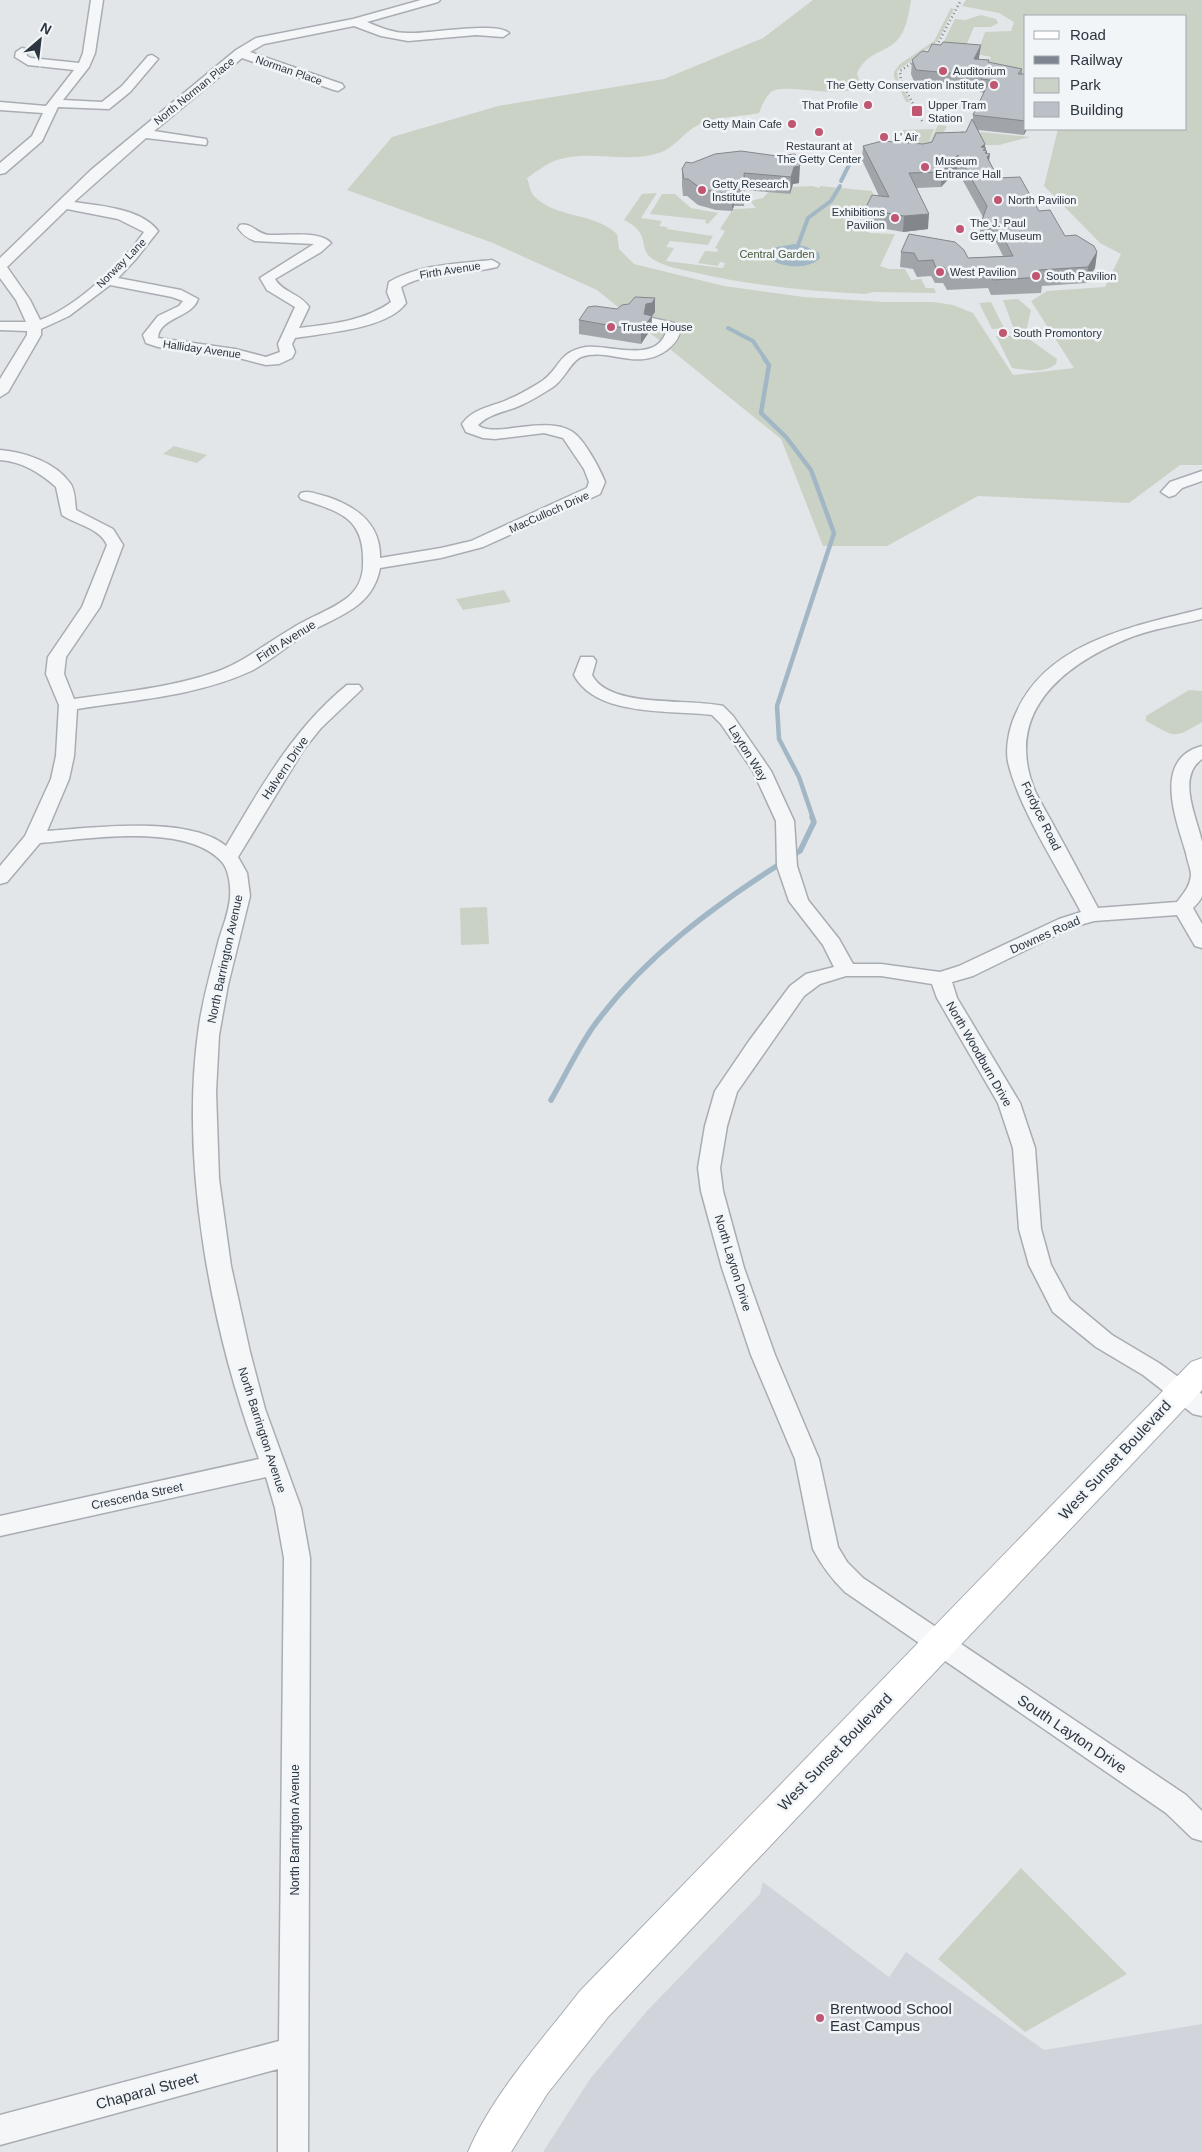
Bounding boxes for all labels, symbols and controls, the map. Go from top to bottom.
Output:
north arrow [15,15,65,65]
legend [1024,15,1187,130]
text: N [38,19,54,38]
text: Road [1070,26,1106,43]
text: Railway [1070,51,1123,68]
street label: Norman Place [254,53,324,87]
street label: North Norman Place [152,55,236,127]
marker: Auditorium [937,65,949,77]
place label: Auditorium [953,65,1006,77]
text: Park [1070,76,1101,93]
place label: The Getty Conservation Institute [826,79,984,91]
marker: The Getty Conservation Institute [988,79,1000,91]
place label: That Profile [802,99,858,111]
marker: That Profile [862,99,874,111]
place label: Upper Tram Station [928,99,986,124]
text: Building [1070,101,1123,118]
marker: Upper Tram Station [910,104,924,118]
place label: Getty Main Cafe [703,118,782,130]
marker: Getty Main Cafe [786,118,798,130]
marker: Restaurant at The Getty Center [813,126,825,138]
marker: L' Air [878,131,890,143]
place label: L' Air [894,131,918,143]
place label: Restaurant at The Getty Center [777,140,862,165]
place label: Museum Entrance Hall [935,155,1001,180]
marker: Museum Entrance Hall [919,161,931,173]
place label: Getty Research Institute [712,178,788,203]
marker: Getty Research Institute [696,184,708,196]
marker: North Pavilion [992,194,1004,206]
place label: North Pavilion [1008,194,1076,206]
place label: Exhibitions Pavilion [832,206,885,231]
marker: Exhibitions Pavilion [889,212,901,224]
place label: The J. Paul Getty Museum [970,217,1042,242]
marker: The J. Paul Getty Museum [954,223,966,235]
street label: Norway Lane [94,236,148,290]
park label: Central Garden [739,248,815,260]
street label: Firth Avenue [419,259,481,281]
marker: West Pavilion [934,266,946,278]
place label: West Pavilion [950,266,1016,278]
marker: South Pavilion [1030,270,1042,282]
place label: South Pavilion [1046,270,1116,282]
marker: Trustee House [605,321,617,333]
place label: Trustee House [621,321,693,333]
marker: South Promontory [997,327,1009,339]
place label: South Promontory [1013,327,1102,339]
street label: Halliday Avenue [162,338,242,360]
street label: MacCulloch Drive [507,489,591,535]
street label: Firth Avenue [254,617,318,665]
street label: Layton Way [725,723,771,783]
street label: Halvern Drive [259,734,311,802]
street label: Fordyce Road [1018,779,1064,853]
street label: North Barrington Avenue [205,893,246,1025]
street label: Downes Road [1008,913,1082,957]
street label: North Woodburn Drive [943,999,1015,1109]
street label: North Layton Drive [712,1213,754,1313]
street label: North Barrington Avenue [235,1365,289,1495]
street label: West Sunset Boulevard [1055,1397,1174,1523]
street label: Crescenda Street [90,1479,185,1513]
street label: West Sunset Boulevard [774,1689,895,1814]
street label: South Layton Drive [1015,1691,1130,1776]
street label: North Barrington Avenue [288,1764,302,1896]
place label: Brentwood School East Campus [830,2000,952,2034]
marker: Brentwood School East Campus [814,2012,826,2024]
street label: Chaparal Street [94,2068,201,2112]

